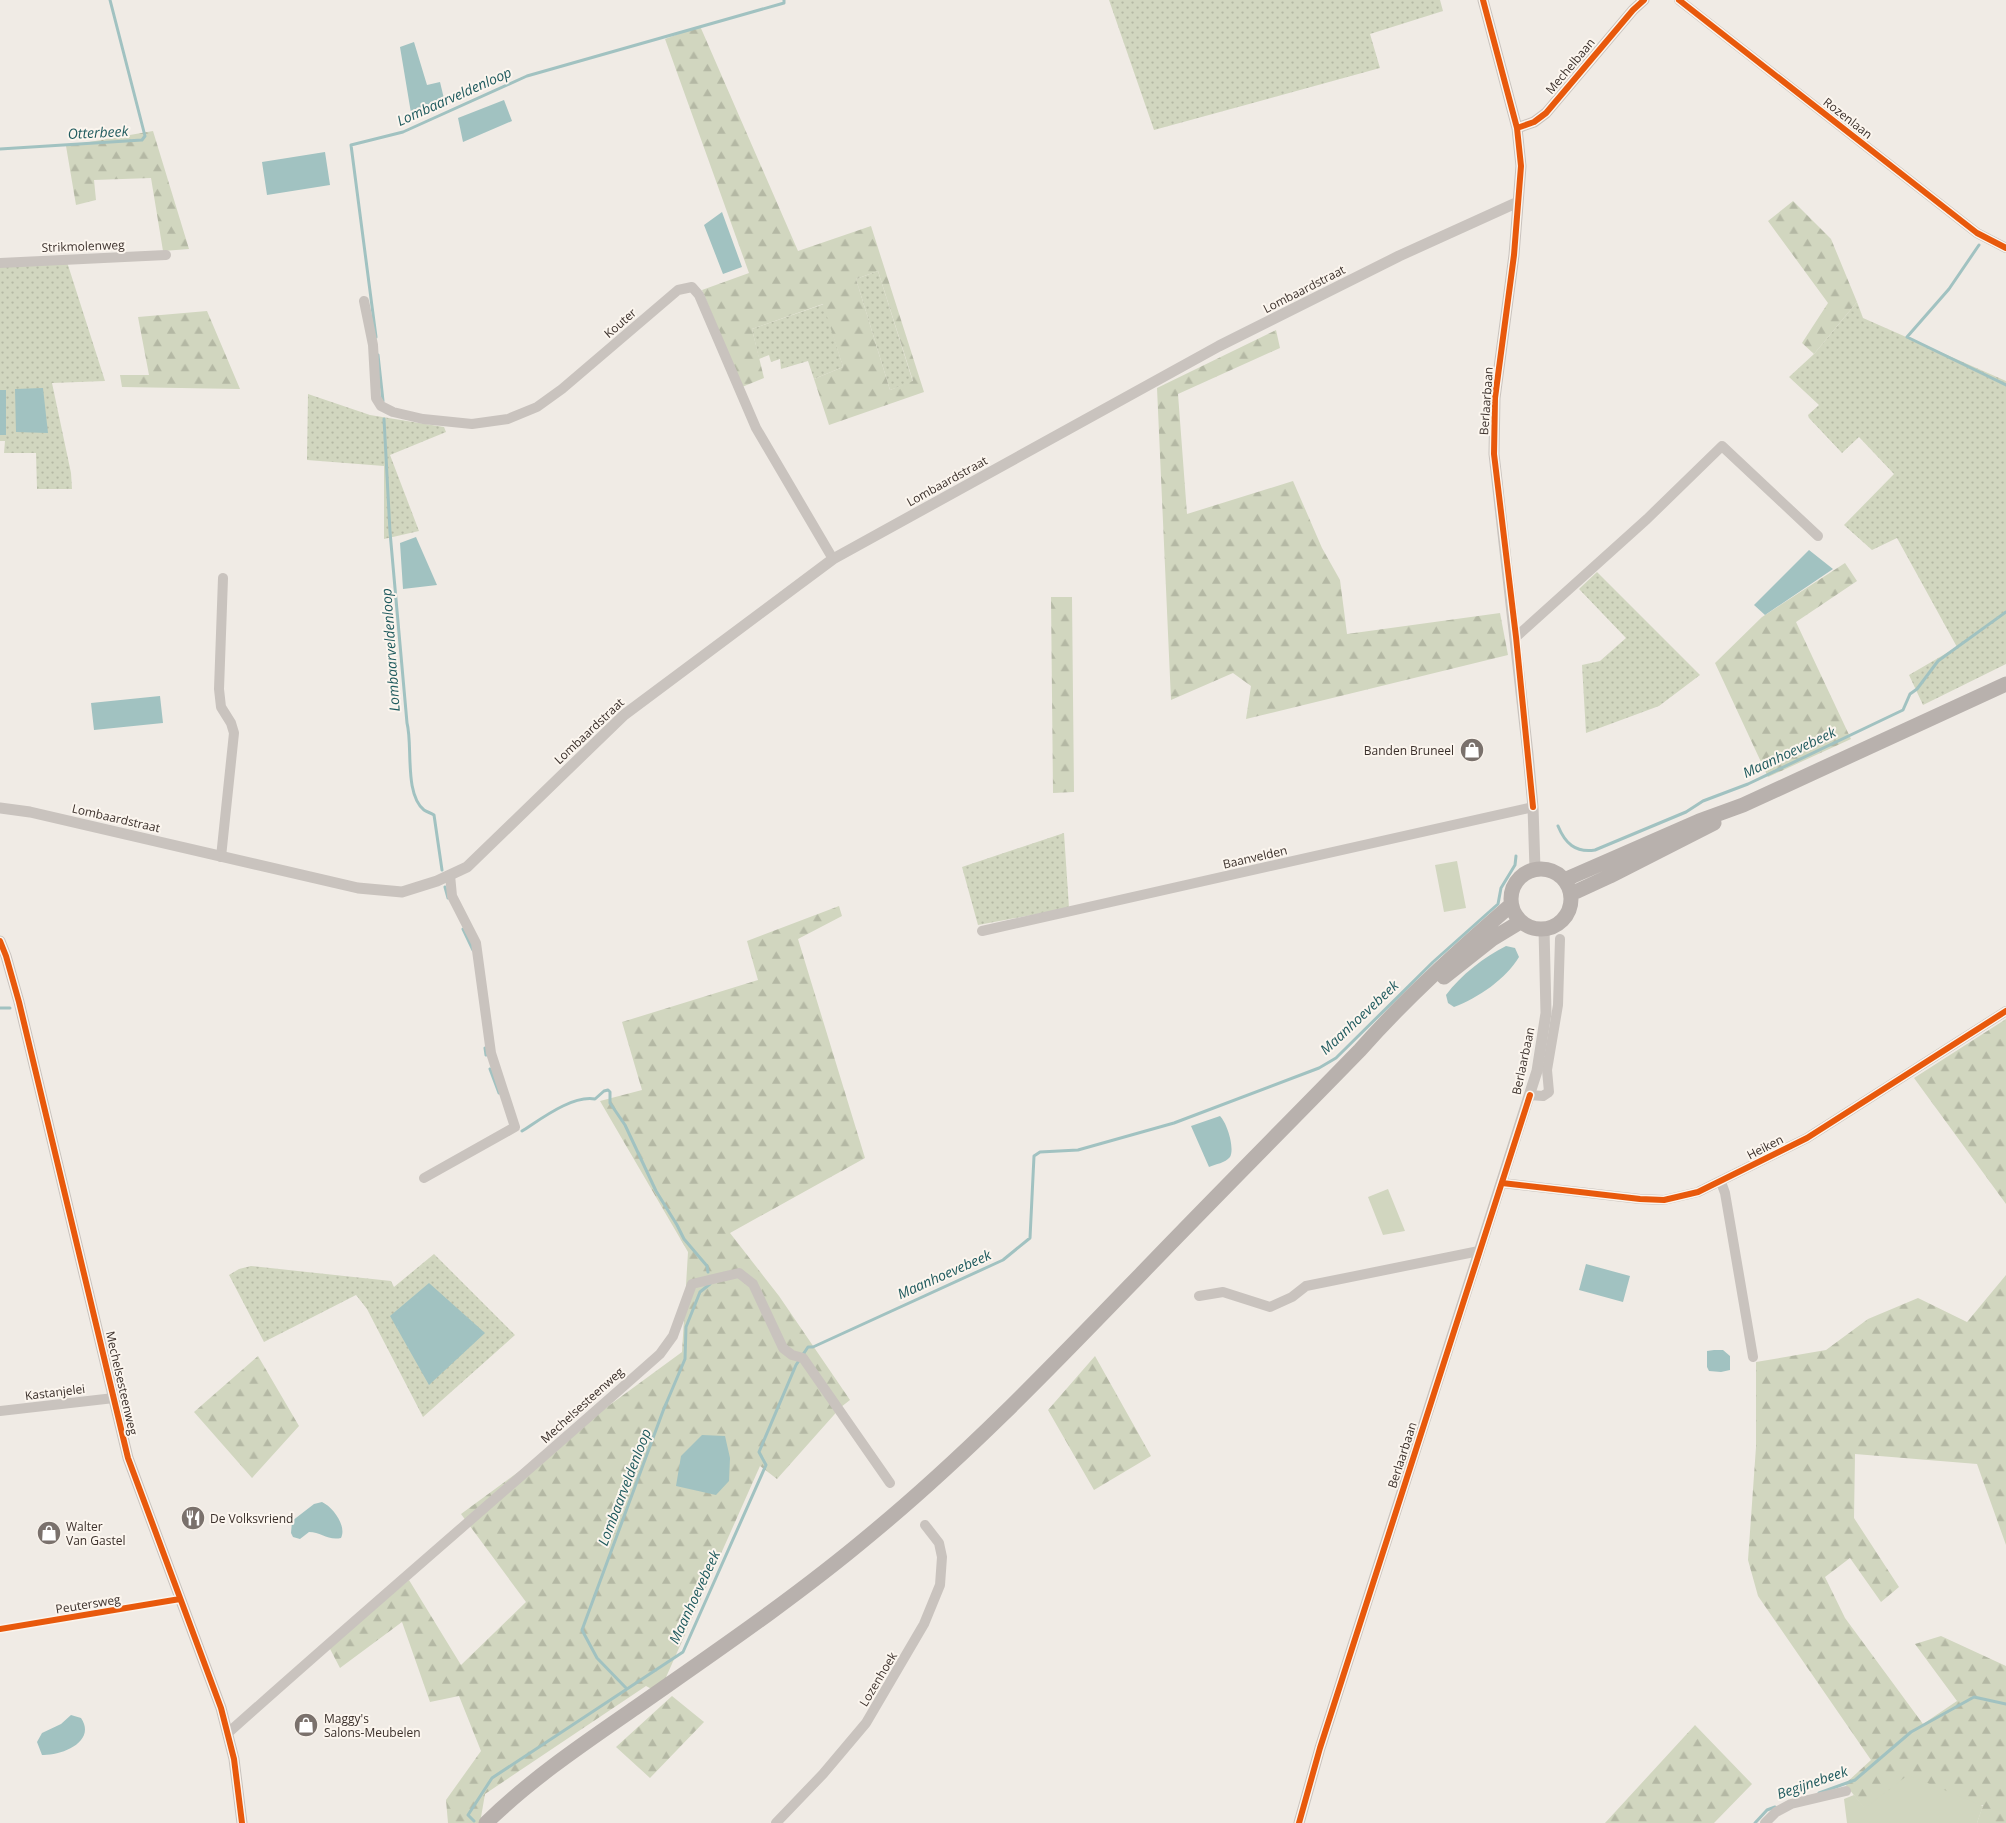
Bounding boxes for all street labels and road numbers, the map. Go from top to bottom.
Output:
street label: Mechelbaan [1541,34,1599,98]
street label: Rozenlaan [1820,93,1876,143]
street label: Strikmolenweg [41,236,125,256]
street label: Lombaardstraat [1260,261,1348,317]
street label: Kouter [600,304,640,342]
street label: Berlaarbaan [1475,366,1497,436]
street label: Lombaardstraat [904,452,990,510]
street label: Lombaardstraat [550,694,628,768]
street label: Lombaardstraat [70,800,162,836]
street label: Baanvelden [1221,841,1289,873]
street label: Berlaarbaan [1508,1026,1538,1096]
street label: Heiken [1744,1131,1786,1163]
street label: Mechelsesteenweg [102,1329,142,1437]
street label: Mechelsesteenweg [537,1363,628,1447]
street label: Kastanjelei [24,1380,86,1404]
street label: Berlaarbaan [1383,1420,1421,1490]
street label: Peutersweg [54,1590,122,1618]
street label: Lozenhoek [855,1648,901,1709]

